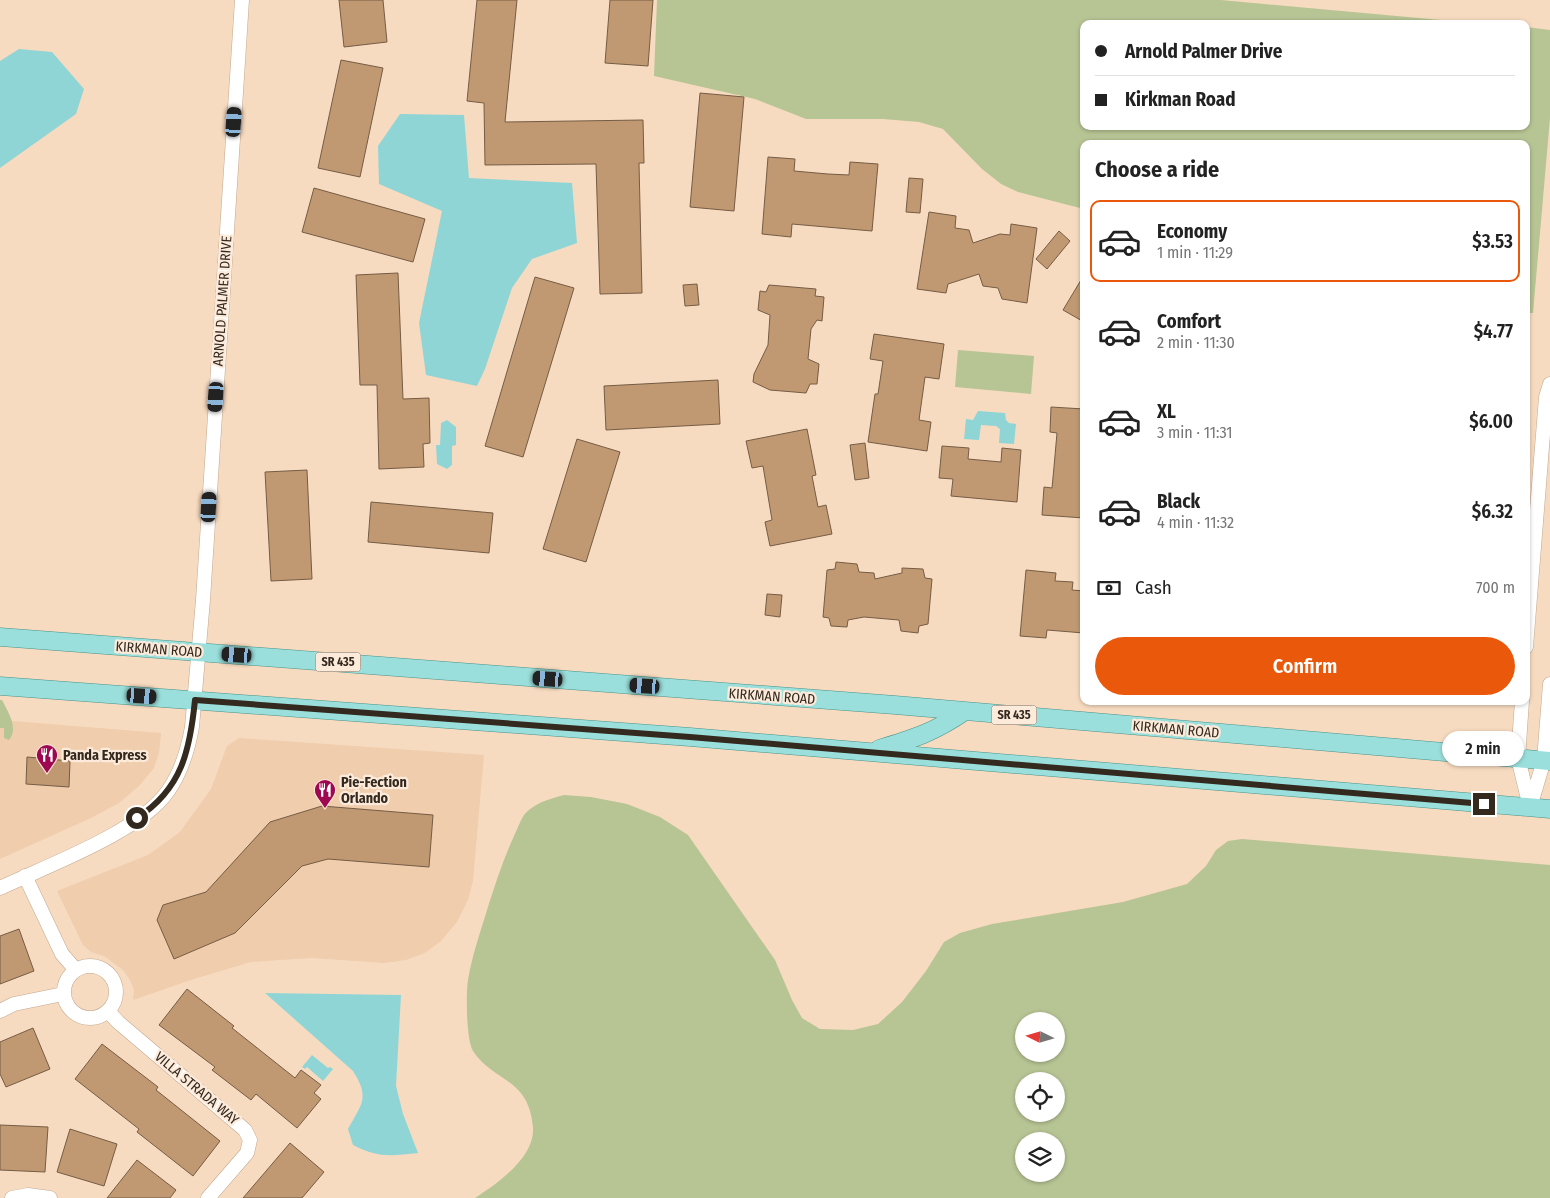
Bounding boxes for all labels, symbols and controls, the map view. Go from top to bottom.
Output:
text: Arnold Palmer Drive [1125,40,1282,63]
text: Kirkman Road [1125,88,1236,111]
car [225,107,242,137]
text: Choose a ride [1095,156,1219,183]
icon: car [1097,219,1142,264]
text: Economy [1157,220,1227,243]
text: $3.53 [1472,230,1513,253]
street label: ARNOLD PALMER DRIVE [209,235,236,367]
text: 1 min · 11:29 [1157,243,1233,262]
icon: car [1097,309,1142,354]
text: Comfort [1157,310,1221,333]
text: $4.77 [1474,320,1513,343]
text: 2 min · 11:30 [1157,333,1235,352]
car [207,382,224,412]
icon: car [1097,399,1142,444]
text: XL [1157,400,1176,423]
text: $6.00 [1469,410,1513,433]
text: 3 min · 11:31 [1157,423,1233,442]
icon: car [1097,489,1142,534]
text: Black [1157,490,1200,513]
car [200,492,217,522]
text: $6.32 [1472,500,1513,523]
text: 4 min · 11:32 [1157,513,1234,532]
icon: cash [1095,574,1123,602]
text: Cash [1135,576,1172,599]
text: 700 m [1476,578,1515,597]
button: Confirm [1095,637,1515,695]
street label: KIRKMAN ROAD [115,638,203,661]
car [221,646,252,664]
road number: SR 435 [316,652,360,672]
car [532,670,563,688]
car [629,677,660,695]
street label: KIRKMAN ROAD [728,685,816,708]
car [126,687,157,705]
road number: SR 435 [992,706,1036,724]
street label: KIRKMAN ROAD [1132,717,1220,742]
callout: 2 min [1443,732,1525,766]
text: 2 min [1465,739,1501,758]
restaurant icon: Panda Express [35,743,59,774]
place label: Panda Express [63,747,147,764]
place label: Pie-Fection Orlando [341,774,407,807]
restaurant icon: Pie-Fection Orlando [313,778,337,809]
route end [1473,793,1495,815]
route start [126,807,148,829]
north arrow [1015,1012,1065,1062]
map controls [1015,1012,1065,1182]
street label: VILLA STRADA WAY [151,1048,242,1129]
button: locate [1015,1072,1065,1122]
button: layers [1015,1132,1065,1182]

